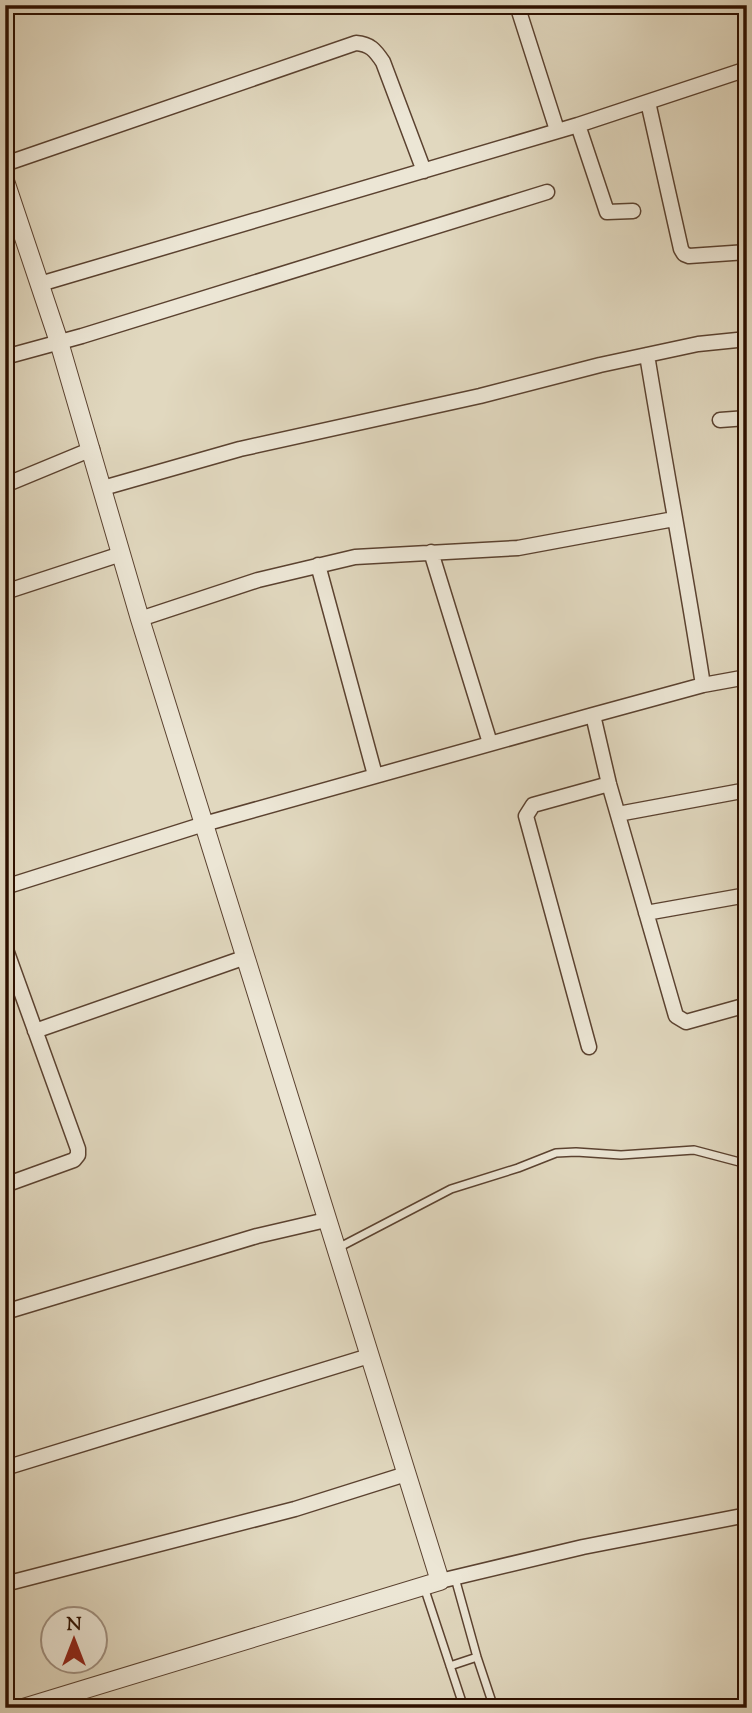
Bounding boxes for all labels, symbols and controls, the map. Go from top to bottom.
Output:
north arrow [38,1604,108,1674]
text: N [66,1612,82,1639]

